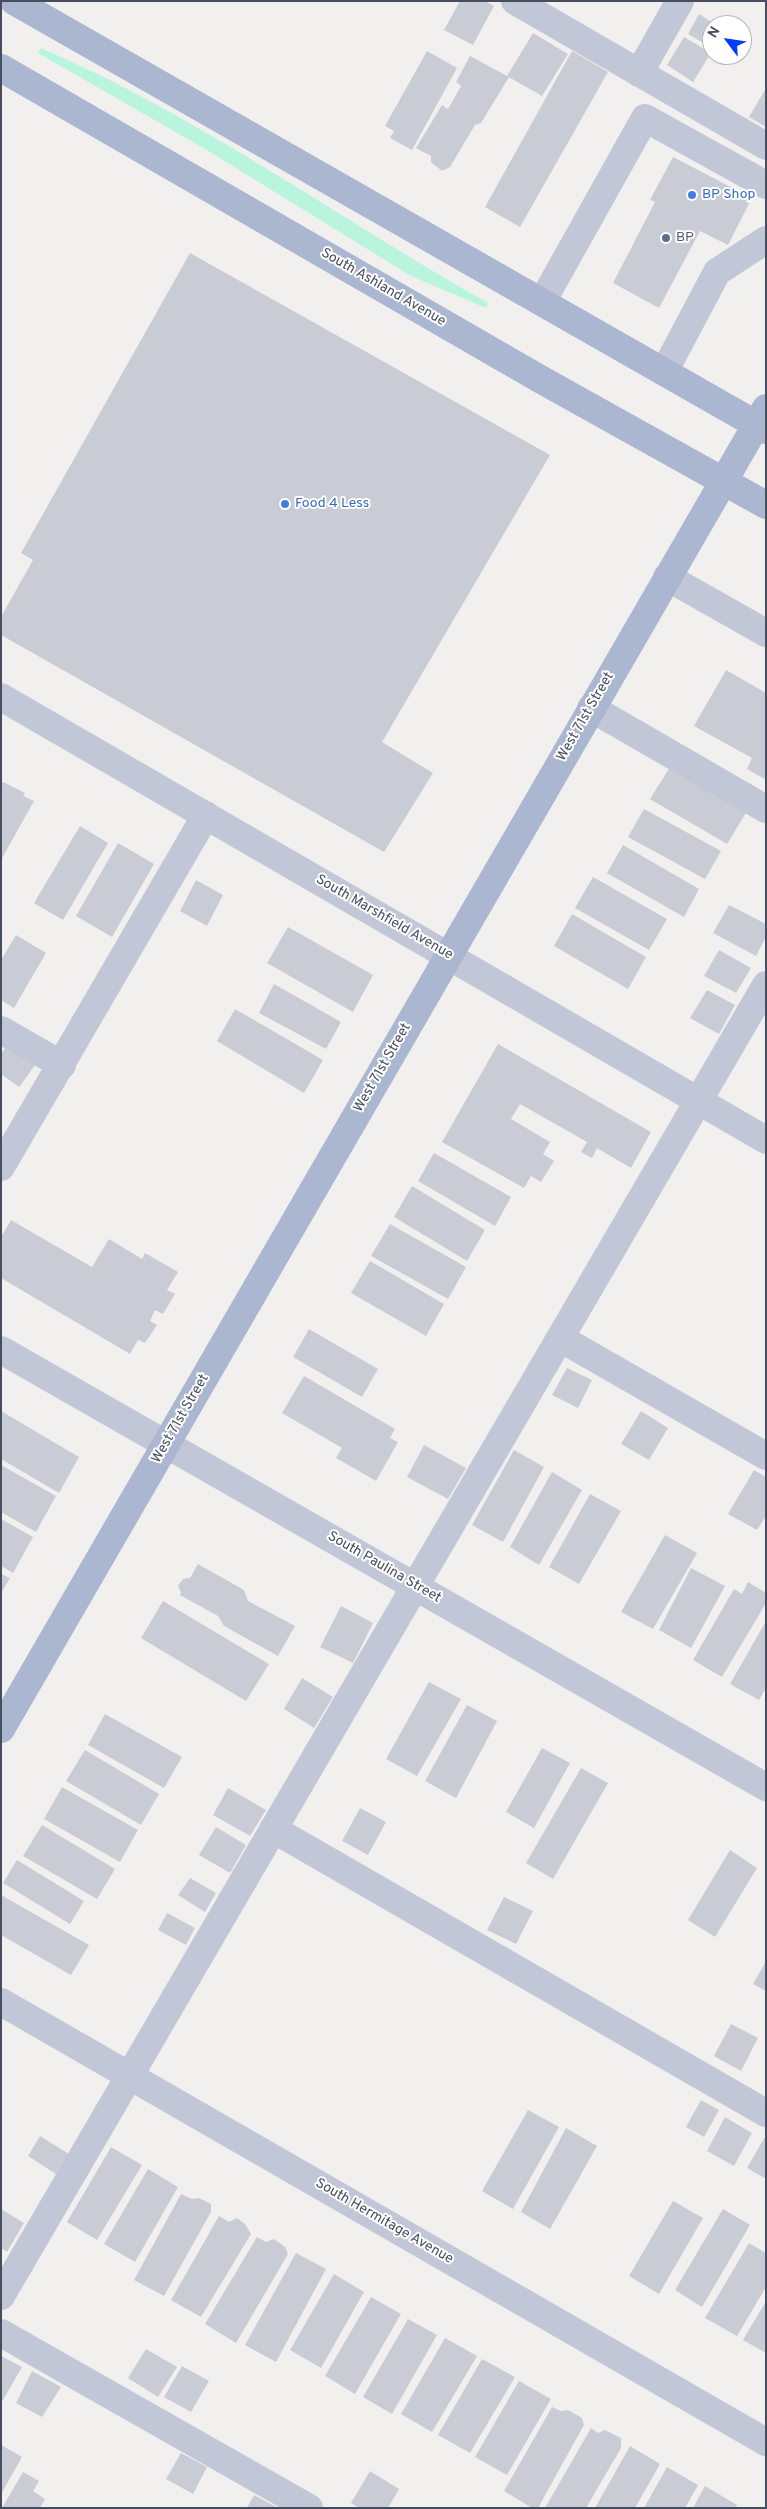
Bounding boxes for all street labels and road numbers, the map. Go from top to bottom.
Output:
street label: South Ashland Avenue [318,245,448,331]
street label: West 71st Street [554,670,618,764]
street label: South Marshfield Avenue [312,872,456,964]
street label: West 71st Street [351,1021,415,1115]
street label: West 71st Street [149,1372,213,1466]
street label: South Paulina Street [324,1529,444,1607]
street label: South Hermitage Avenue [312,2176,456,2268]

